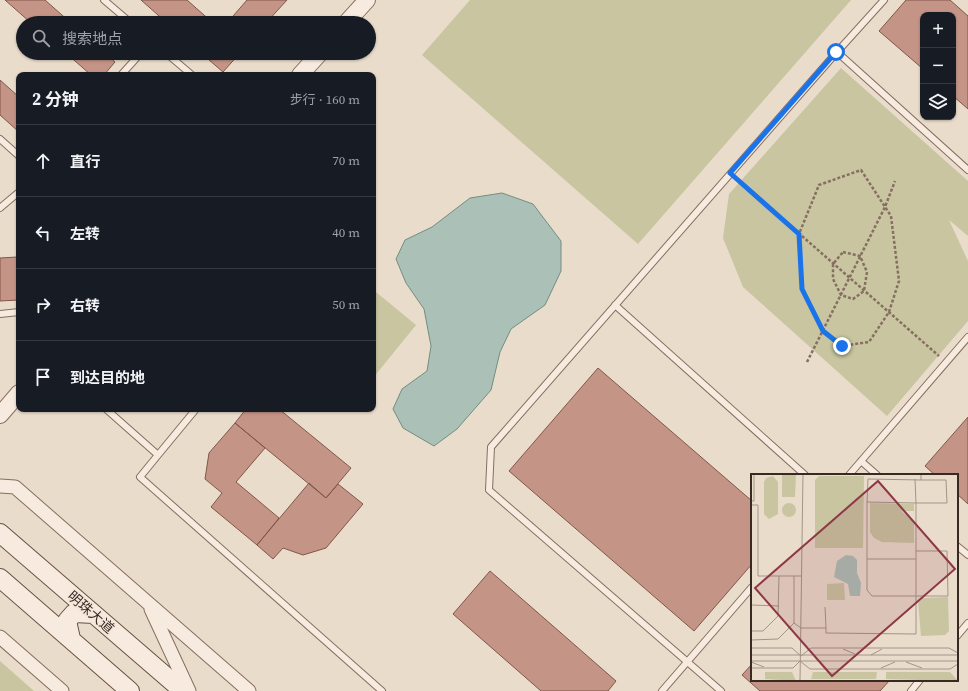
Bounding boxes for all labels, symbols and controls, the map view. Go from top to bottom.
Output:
map controls [920,12,956,120]
button: + [920,12,956,48]
search box [16,16,376,60]
icon: search [30,27,52,49]
text: 搜索地点 [62,28,122,49]
route start [827,43,845,61]
button: − [920,48,956,84]
button: layers [920,84,956,120]
text: 2 分钟 [32,87,79,111]
text: 步行 · 160 m [290,91,360,108]
icon: ahead [32,150,54,172]
text: 直行 [70,151,100,172]
text: 70 m [332,152,360,169]
icon: left [32,222,54,244]
text: 左转 [70,223,100,244]
text: 40 m [332,224,360,241]
icon: right [32,294,54,316]
text: 右转 [70,295,100,316]
text: 50 m [332,296,360,313]
route end [833,337,851,355]
icon: arrive [32,366,54,388]
text: 到达目的地 [70,367,145,388]
inset map [751,474,958,681]
street label: 明珠大道 [63,586,119,638]

